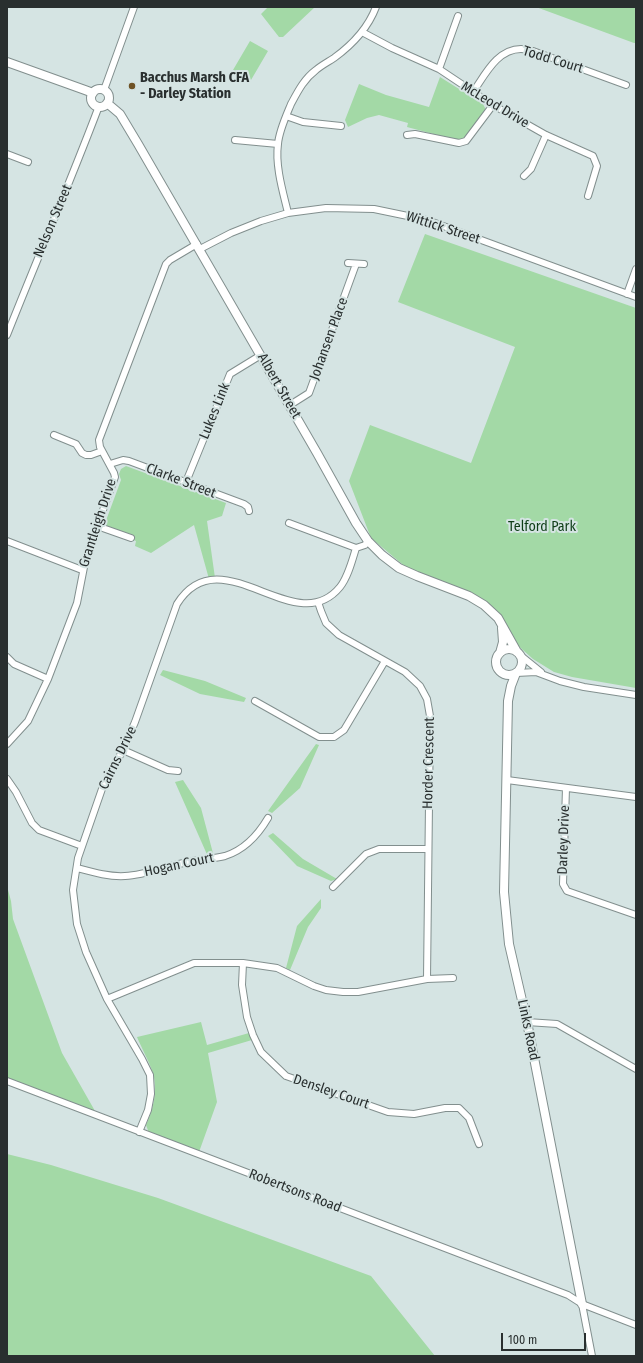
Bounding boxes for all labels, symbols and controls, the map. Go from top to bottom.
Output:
street label: Todd Court [521,43,585,77]
place label: Bacchus Marsh CFA - Darley Station [140,70,249,102]
street label: McLeod Drive [458,78,532,132]
marker: Bacchus Marsh CFA - Darley Station [127,81,137,91]
street label: Nelson Street [30,182,76,260]
street label: Wittick Street [404,208,482,248]
street label: Johansen Place [306,295,352,383]
street label: Albert Street [254,350,304,422]
street label: Lukes Link [196,380,234,442]
street label: Clarke Street [144,460,218,502]
street label: Grantleigh Drive [76,477,120,569]
park label: Telford Park [508,519,576,535]
street label: Horder Crescent [420,717,438,809]
street label: Cairns Drive [95,724,141,792]
street label: Darley Drive [554,805,574,875]
street label: Hogan Court [143,849,215,881]
street label: Links Road [513,998,543,1062]
street label: Densley Court [291,1071,371,1113]
street label: Robertsons Road [246,1166,344,1216]
scale bar [503,1325,588,1351]
text: 100 m [508,1333,537,1347]

